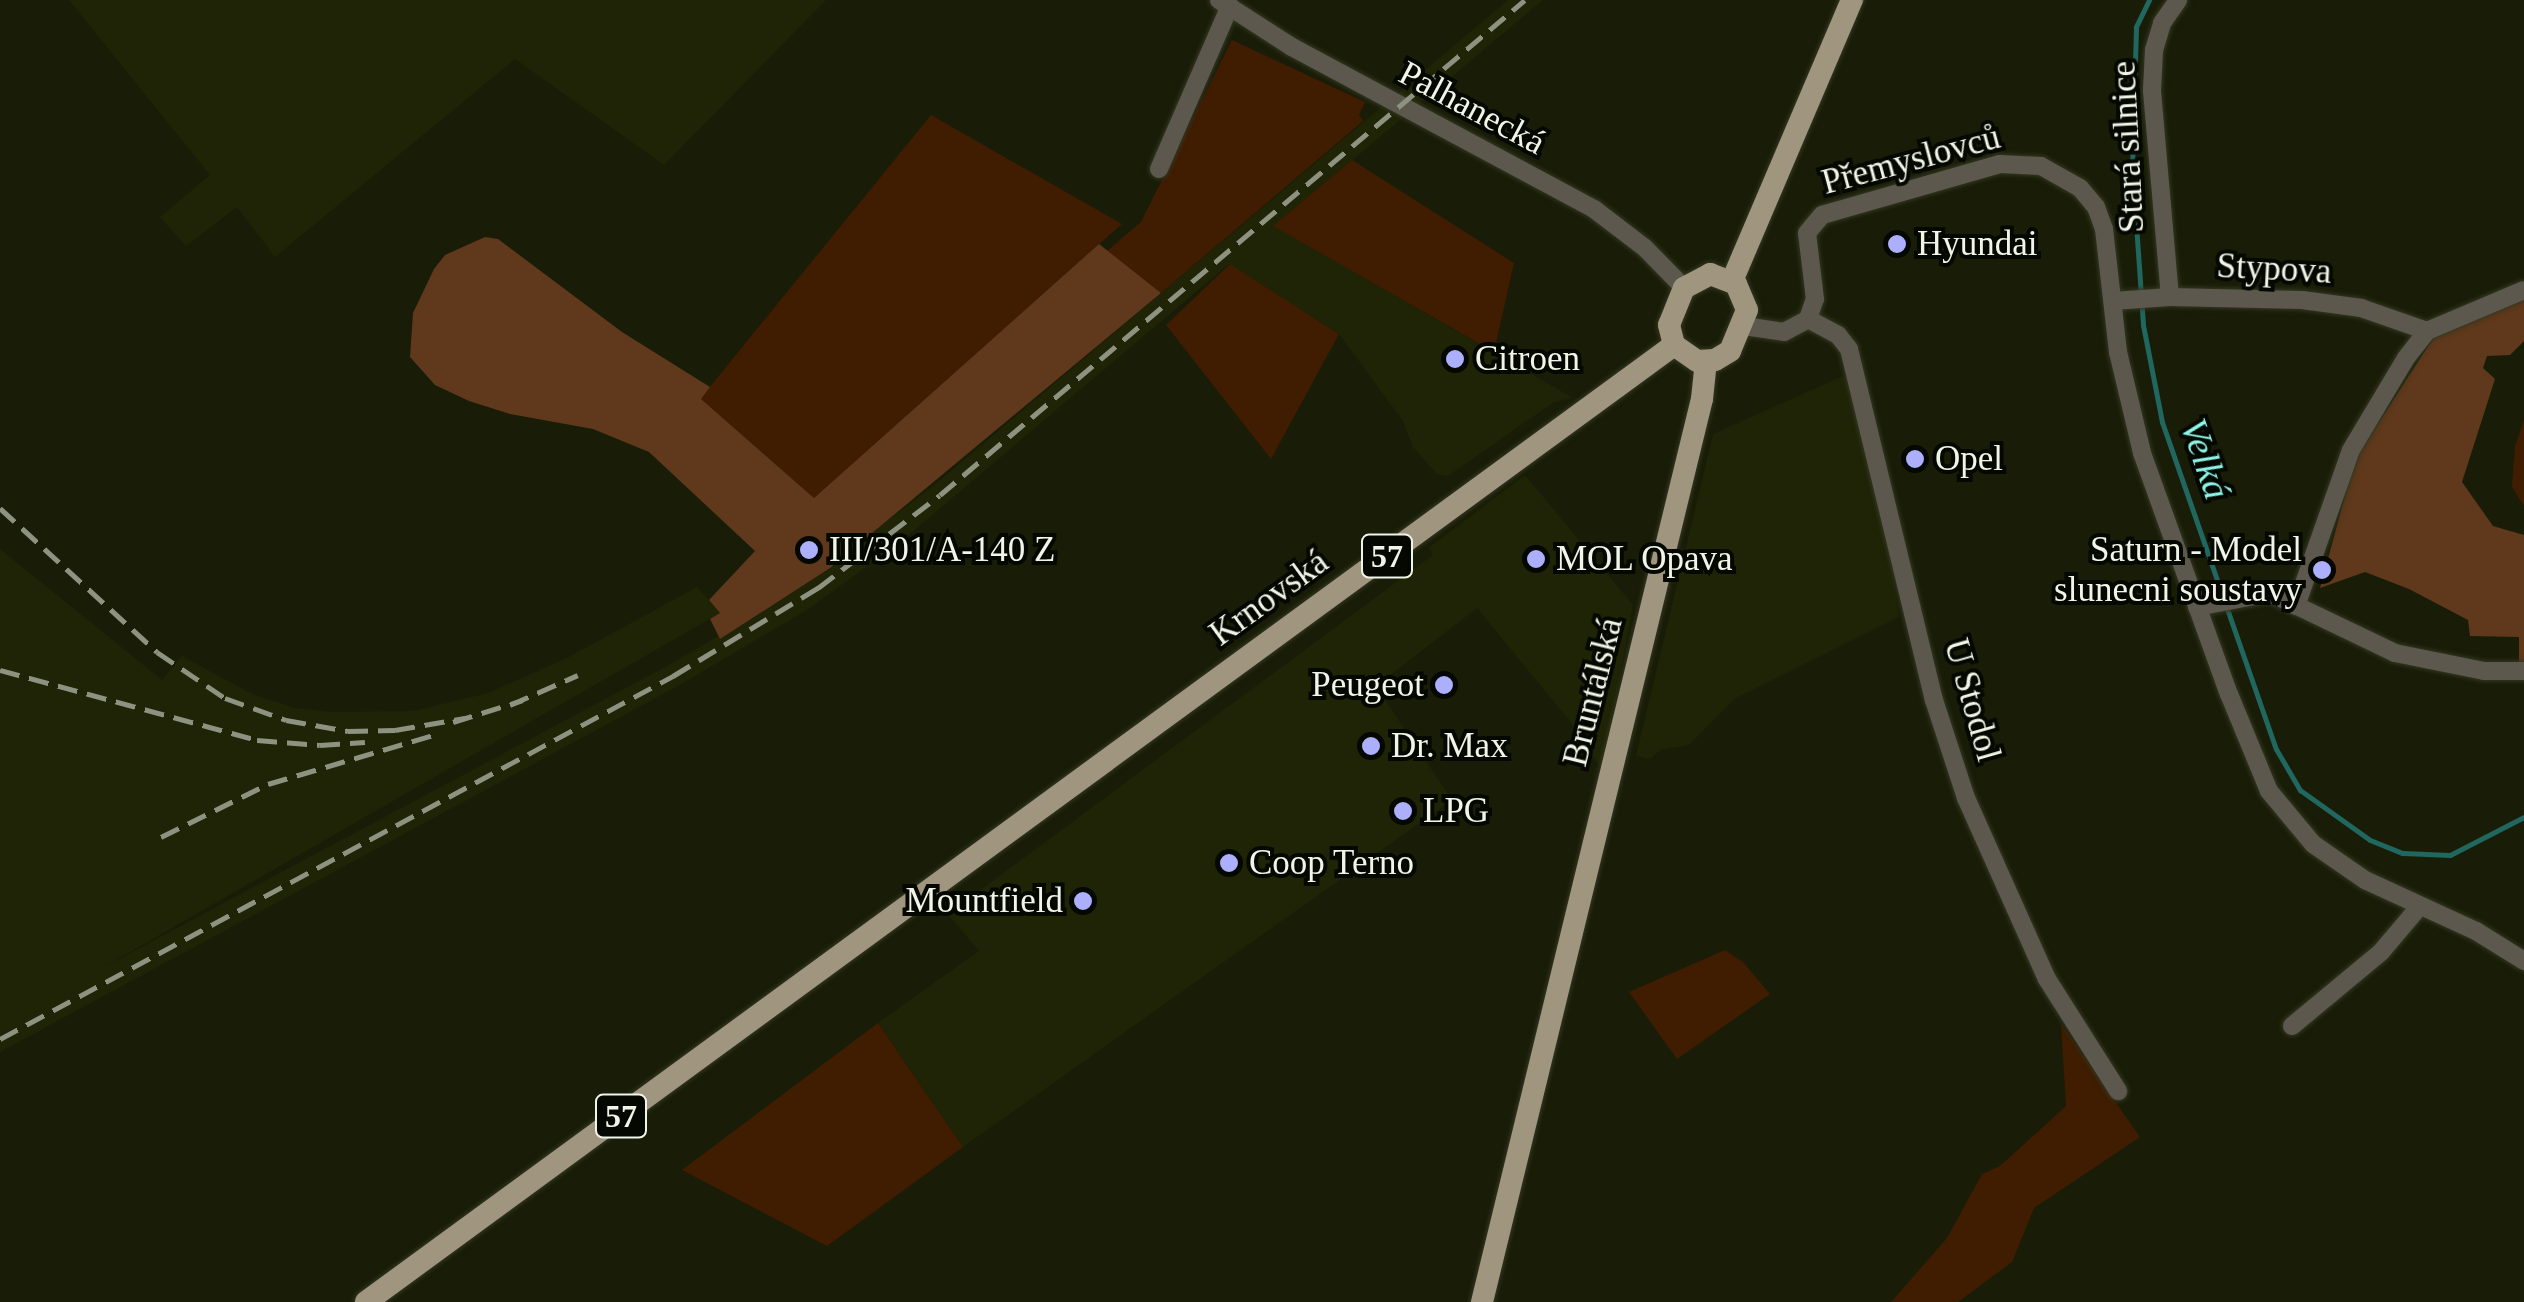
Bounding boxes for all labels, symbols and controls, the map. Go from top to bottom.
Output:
street label: Palhanecká [1392,52,1552,164]
street label: Stará silnice [2103,60,2153,234]
street label: Přemyslovců [1817,116,2005,204]
place label: Hyundai [1917,223,2038,265]
marker: Hyundai [1886,233,1908,255]
street label: Stypova [2216,245,2332,293]
place label: Citroen [1475,338,1580,380]
marker: Citroen [1444,348,1466,370]
water label: Velká [2170,413,2240,505]
place label: Opel [1935,438,2003,480]
marker: Opel [1904,448,1926,470]
place label: III/301/A-140 Z [829,529,1055,571]
road number: 57 [1360,529,1414,583]
place label: Saturn - Model slunecni soustavy [2054,529,2302,611]
place label: MOL Opava [1556,538,1734,580]
marker: III/301/A-140 Z [798,539,820,561]
street label: Krnovská [1202,541,1336,655]
marker: MOL Opava [1525,548,1547,570]
marker: Saturn - Model slunecni soustavy [2311,559,2333,581]
street label: Bruntálská [1554,613,1632,771]
street label: U Stodol [1935,634,2009,766]
place label: Peugeot [1311,664,1424,706]
marker: Peugeot [1433,674,1455,696]
place label: Dr. Max [1391,725,1508,767]
marker: Dr. Max [1360,735,1382,757]
place label: LPG [1423,790,1489,832]
marker: LPG [1392,800,1414,822]
place label: Coop Terno [1249,842,1415,884]
marker: Coop Terno [1218,852,1240,874]
place label: Mountfield [906,880,1063,922]
marker: Mountfield [1072,890,1094,912]
road number: 57 [594,1089,648,1143]

